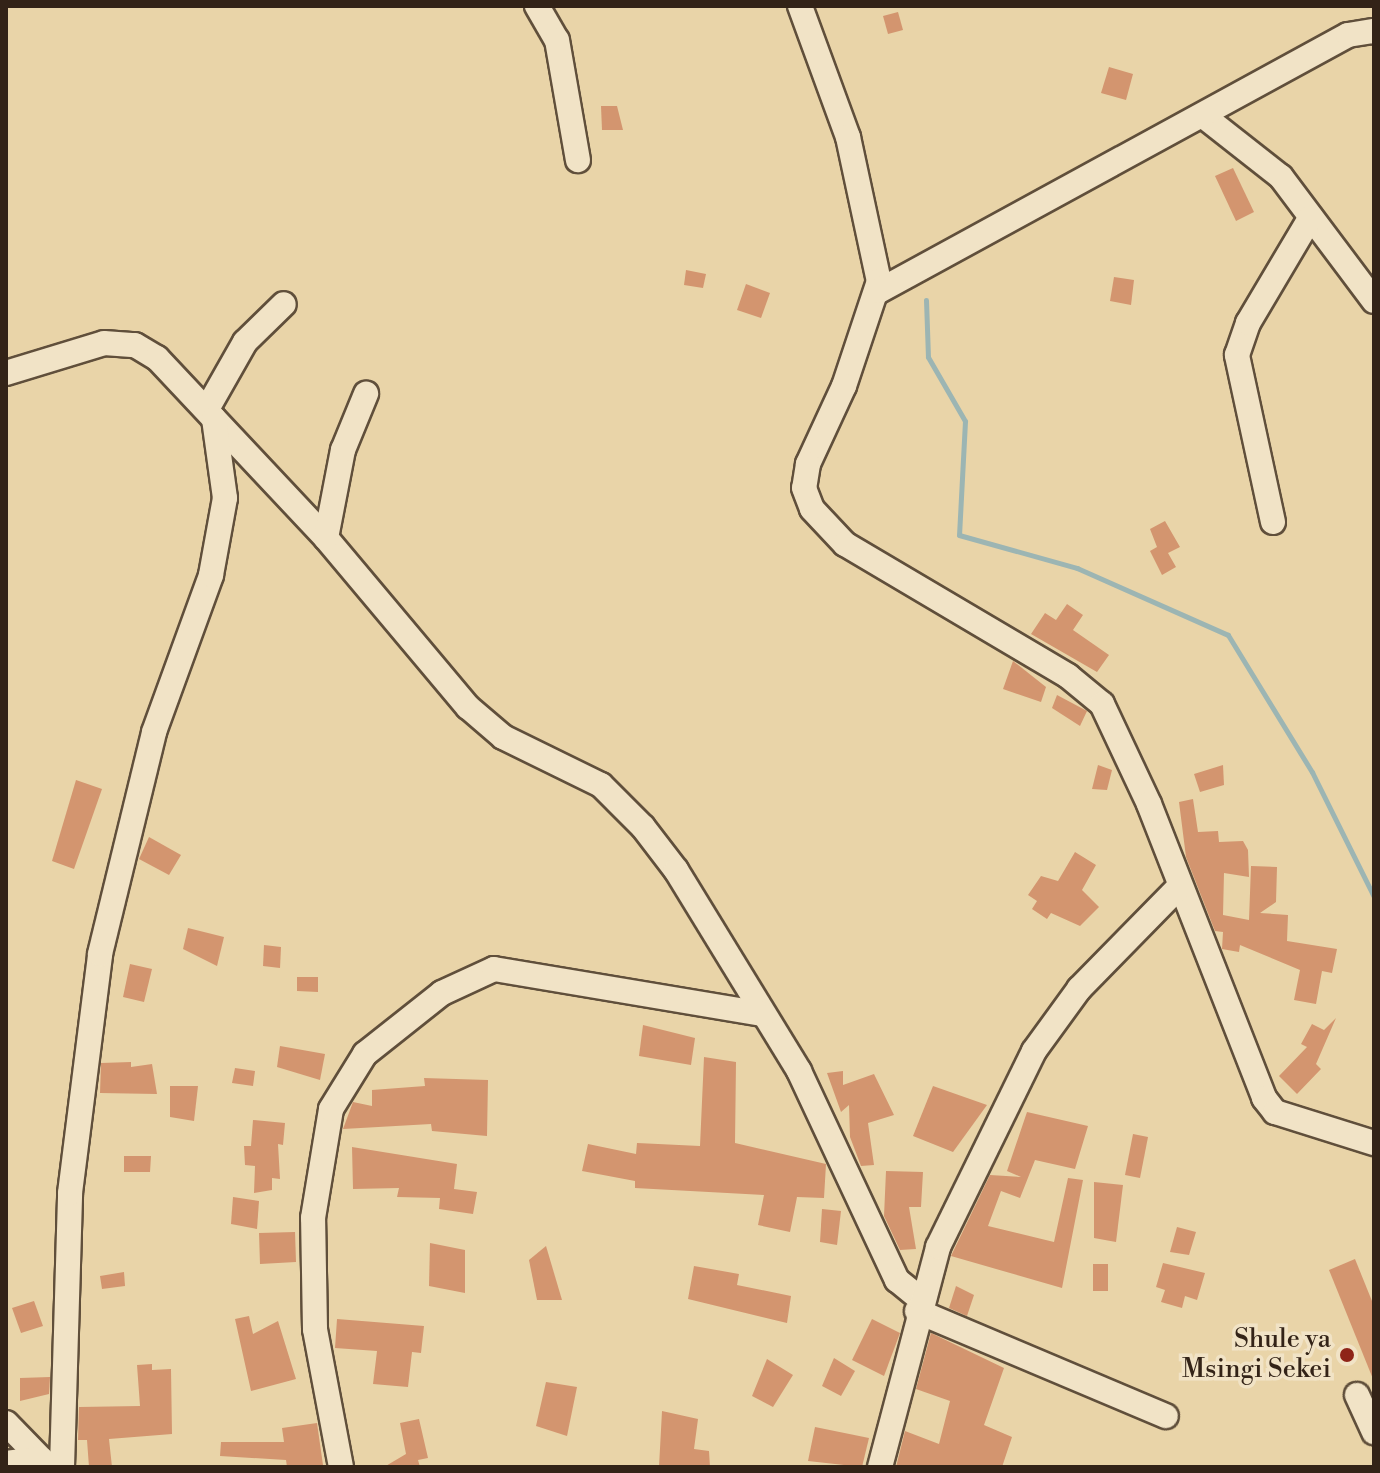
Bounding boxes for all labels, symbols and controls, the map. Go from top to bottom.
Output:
place label: Shule ya Msingi Sekei [1182,1324,1331,1386]
marker: Shule ya Msingi Sekei [1338,1346,1356,1364]

